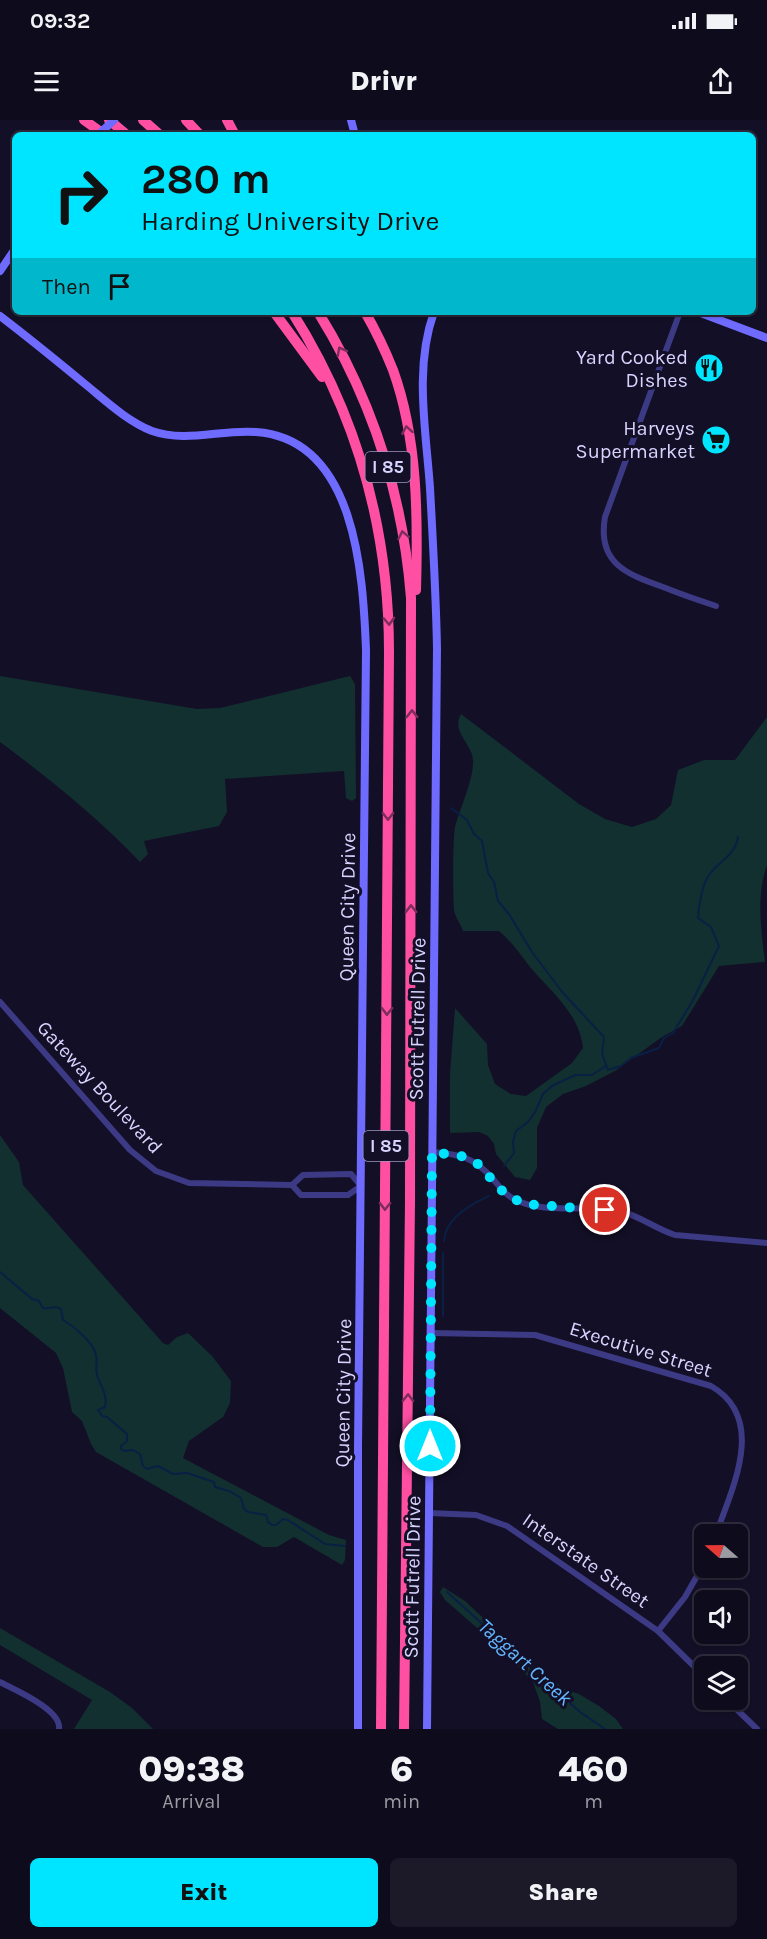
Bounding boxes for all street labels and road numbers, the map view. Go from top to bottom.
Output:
road number: I 85 [366,452,410,482]
street label: Queen City Drive [335,832,360,982]
street label: Scott Futrell Drive [405,937,430,1101]
street label: Gateway Boulevard [32,1016,167,1158]
road number: I 85 [364,1131,408,1161]
street label: Executive Street [567,1317,715,1382]
street label: Queen City Drive [331,1318,356,1468]
street label: Scott Futrell Drive [400,1495,425,1659]
street label: Interstate Street [518,1508,654,1613]

